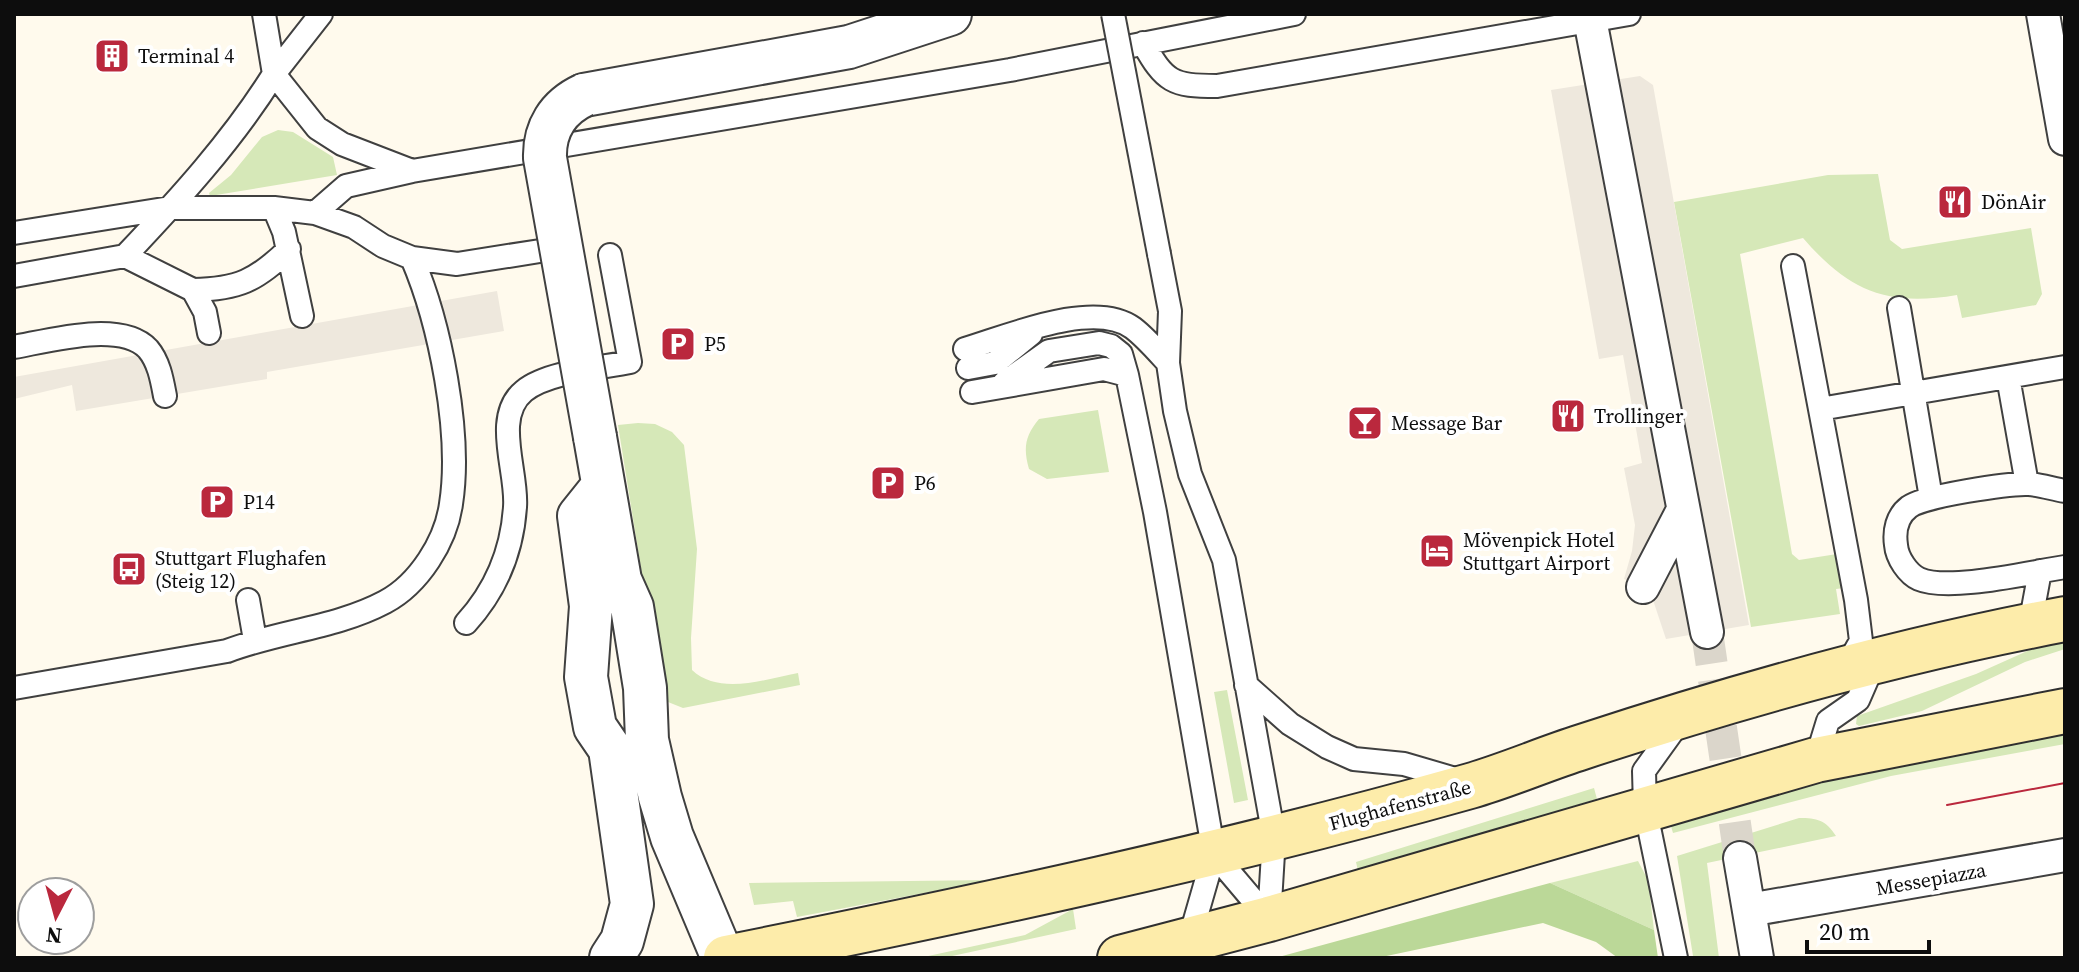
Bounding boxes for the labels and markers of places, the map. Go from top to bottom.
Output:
building icon: Terminal 4 [93,37,131,75]
place label: Terminal 4 [138,42,234,70]
restaurant icon: DönAir [1936,183,1974,221]
place label: DönAir [1981,188,2047,216]
parking icon: P5 [659,325,697,363]
place label: P5 [704,330,726,358]
restaurant icon: Trollinger [1549,397,1587,435]
place label: Trollinger [1594,402,1684,430]
bar icon: Message Bar [1346,404,1384,442]
place label: Message Bar [1391,409,1503,437]
parking icon: P6 [869,464,907,502]
place label: P6 [914,469,936,497]
parking icon: P14 [198,483,236,521]
place label: P14 [243,488,275,516]
place label: Mövenpick Hotel Stuttgart Airport [1463,526,1615,577]
hotel icon: Mövenpick Hotel Stuttgart Airport [1418,532,1456,570]
place label: Stuttgart Flughafen (Steig 12) [155,544,327,595]
bus stop icon: Stuttgart Flughafen (Steig 12) [110,550,148,588]

